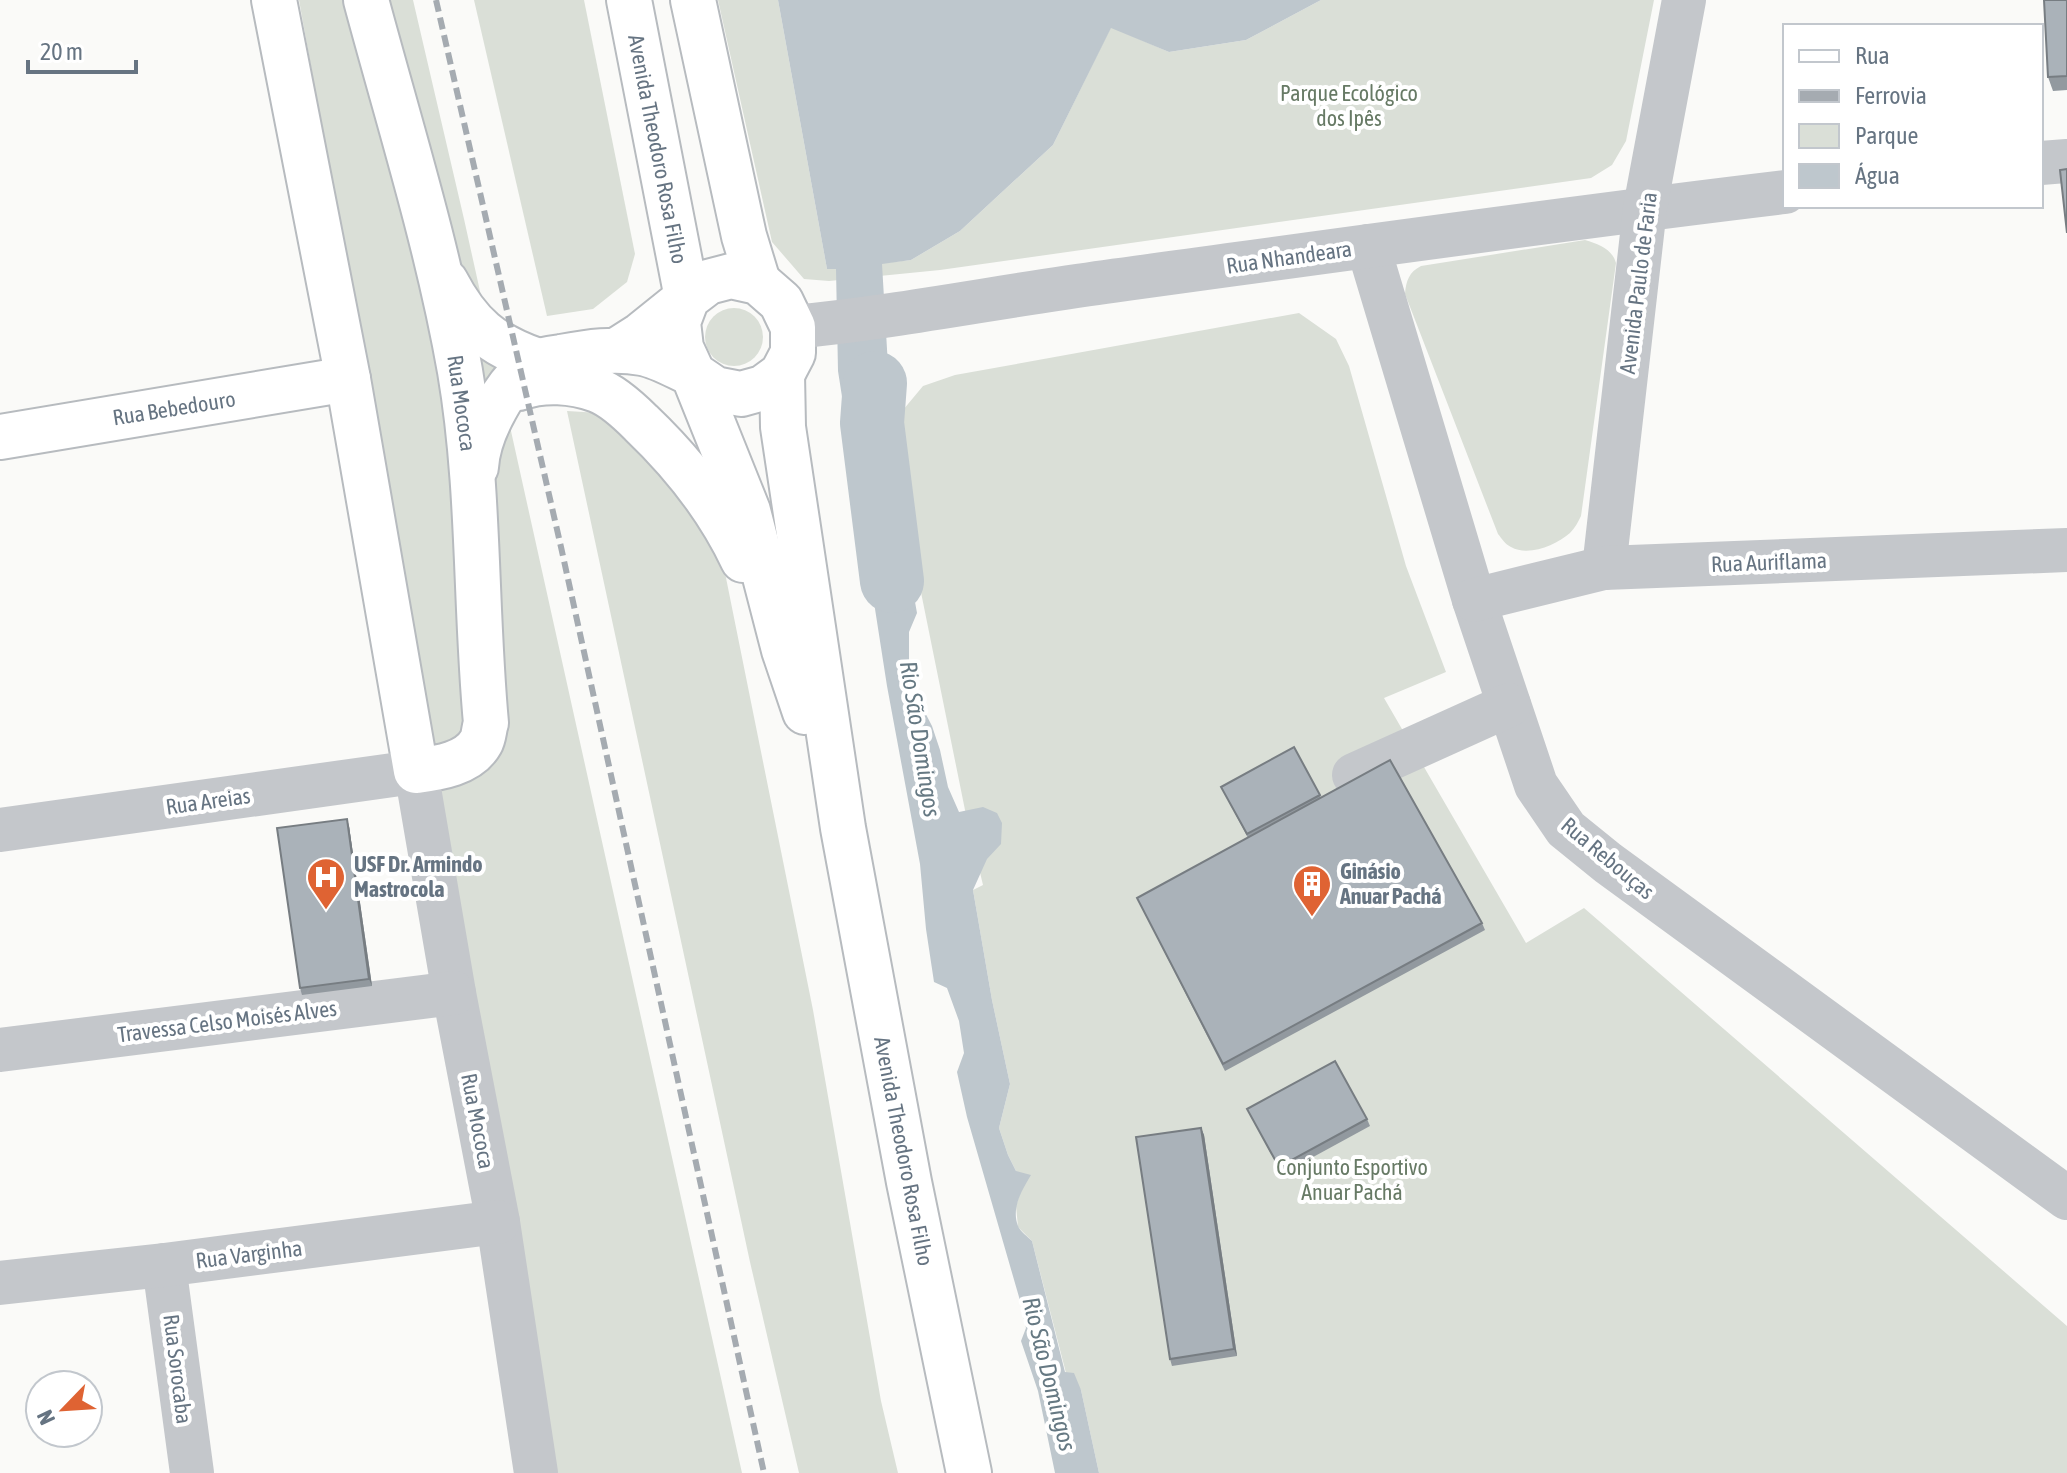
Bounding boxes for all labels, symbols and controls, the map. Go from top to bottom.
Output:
scale bar [28,24,136,74]
legend [1783,24,2043,208]
street label: Avenida Theodoro Rosa Filho [623,32,693,266]
text: 20 m [40,38,83,65]
text: Rua [1855,42,1890,69]
park label: Parque Ecológico dos Ipês [1280,80,1418,131]
text: Ferrovia [1855,82,1927,109]
text: Parque [1855,122,1918,149]
text: Água [1855,162,1900,189]
street label: Avenida Paulo de Faria [1614,191,1662,375]
street label: Rua Nhandeara [1225,235,1353,279]
street label: Rua Mococa [442,353,482,453]
street label: Rua Bebedouro [111,385,237,431]
street label: Rua Auriflama [1711,547,1827,577]
water label: Rio São Domingos [895,659,946,819]
street label: Rua Areias [164,782,252,820]
street label: Rua Rebouças [1556,812,1660,905]
place label: USF Dr. Armindo Mastrocola [354,851,483,902]
hospital icon: USF Dr. Armindo Mastrocola [305,856,347,911]
place label: Ginásio Anuar Pachá [1339,858,1441,909]
building icon: Ginásio Anuar Pachá [1291,863,1333,918]
street label: Travessa Celso Moisés Alves [116,995,338,1047]
street label: Avenida Theodoro Rosa Filho [869,1034,939,1268]
street label: Rua Mococa [456,1071,500,1171]
park label: Conjunto Esportivo Anuar Pachá [1276,1154,1428,1205]
street label: Rua Varginha [194,1235,304,1273]
water label: Rio São Domingos [1017,1294,1082,1454]
street label: Rua Sorocaba [158,1313,198,1425]
north arrow [24,1369,104,1449]
text: N [31,1406,60,1429]

